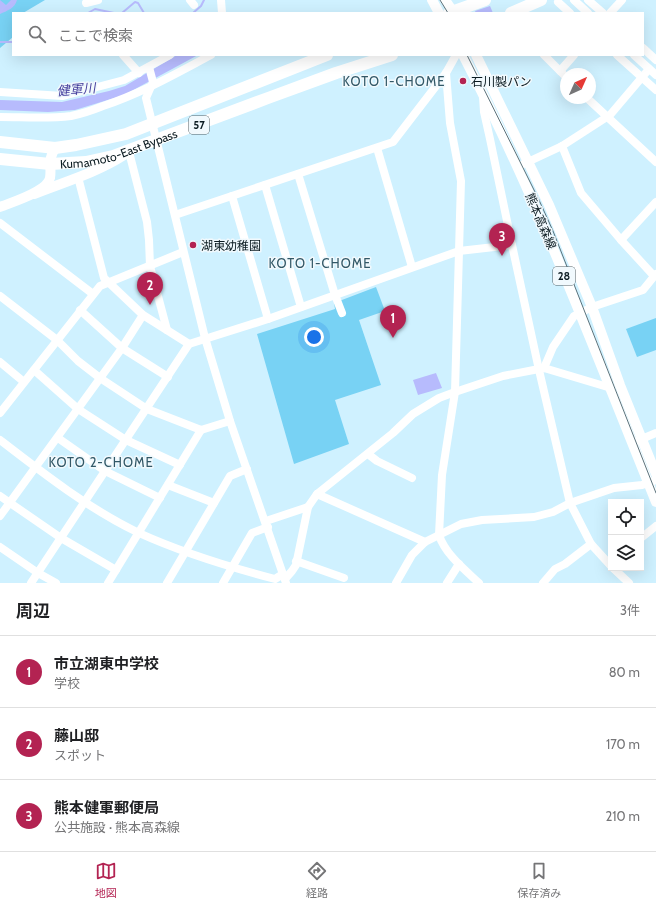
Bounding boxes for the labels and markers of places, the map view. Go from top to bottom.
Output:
place label: 石川製パン [471,74,532,89]
marker: 石川製パン [458,76,468,86]
pin: 3 [489,223,515,256]
place label: 湖東幼稚園 [201,238,261,253]
marker: 湖東幼稚園 [188,240,198,250]
pin: 2 [137,272,163,305]
pin: 1 [380,305,406,338]

